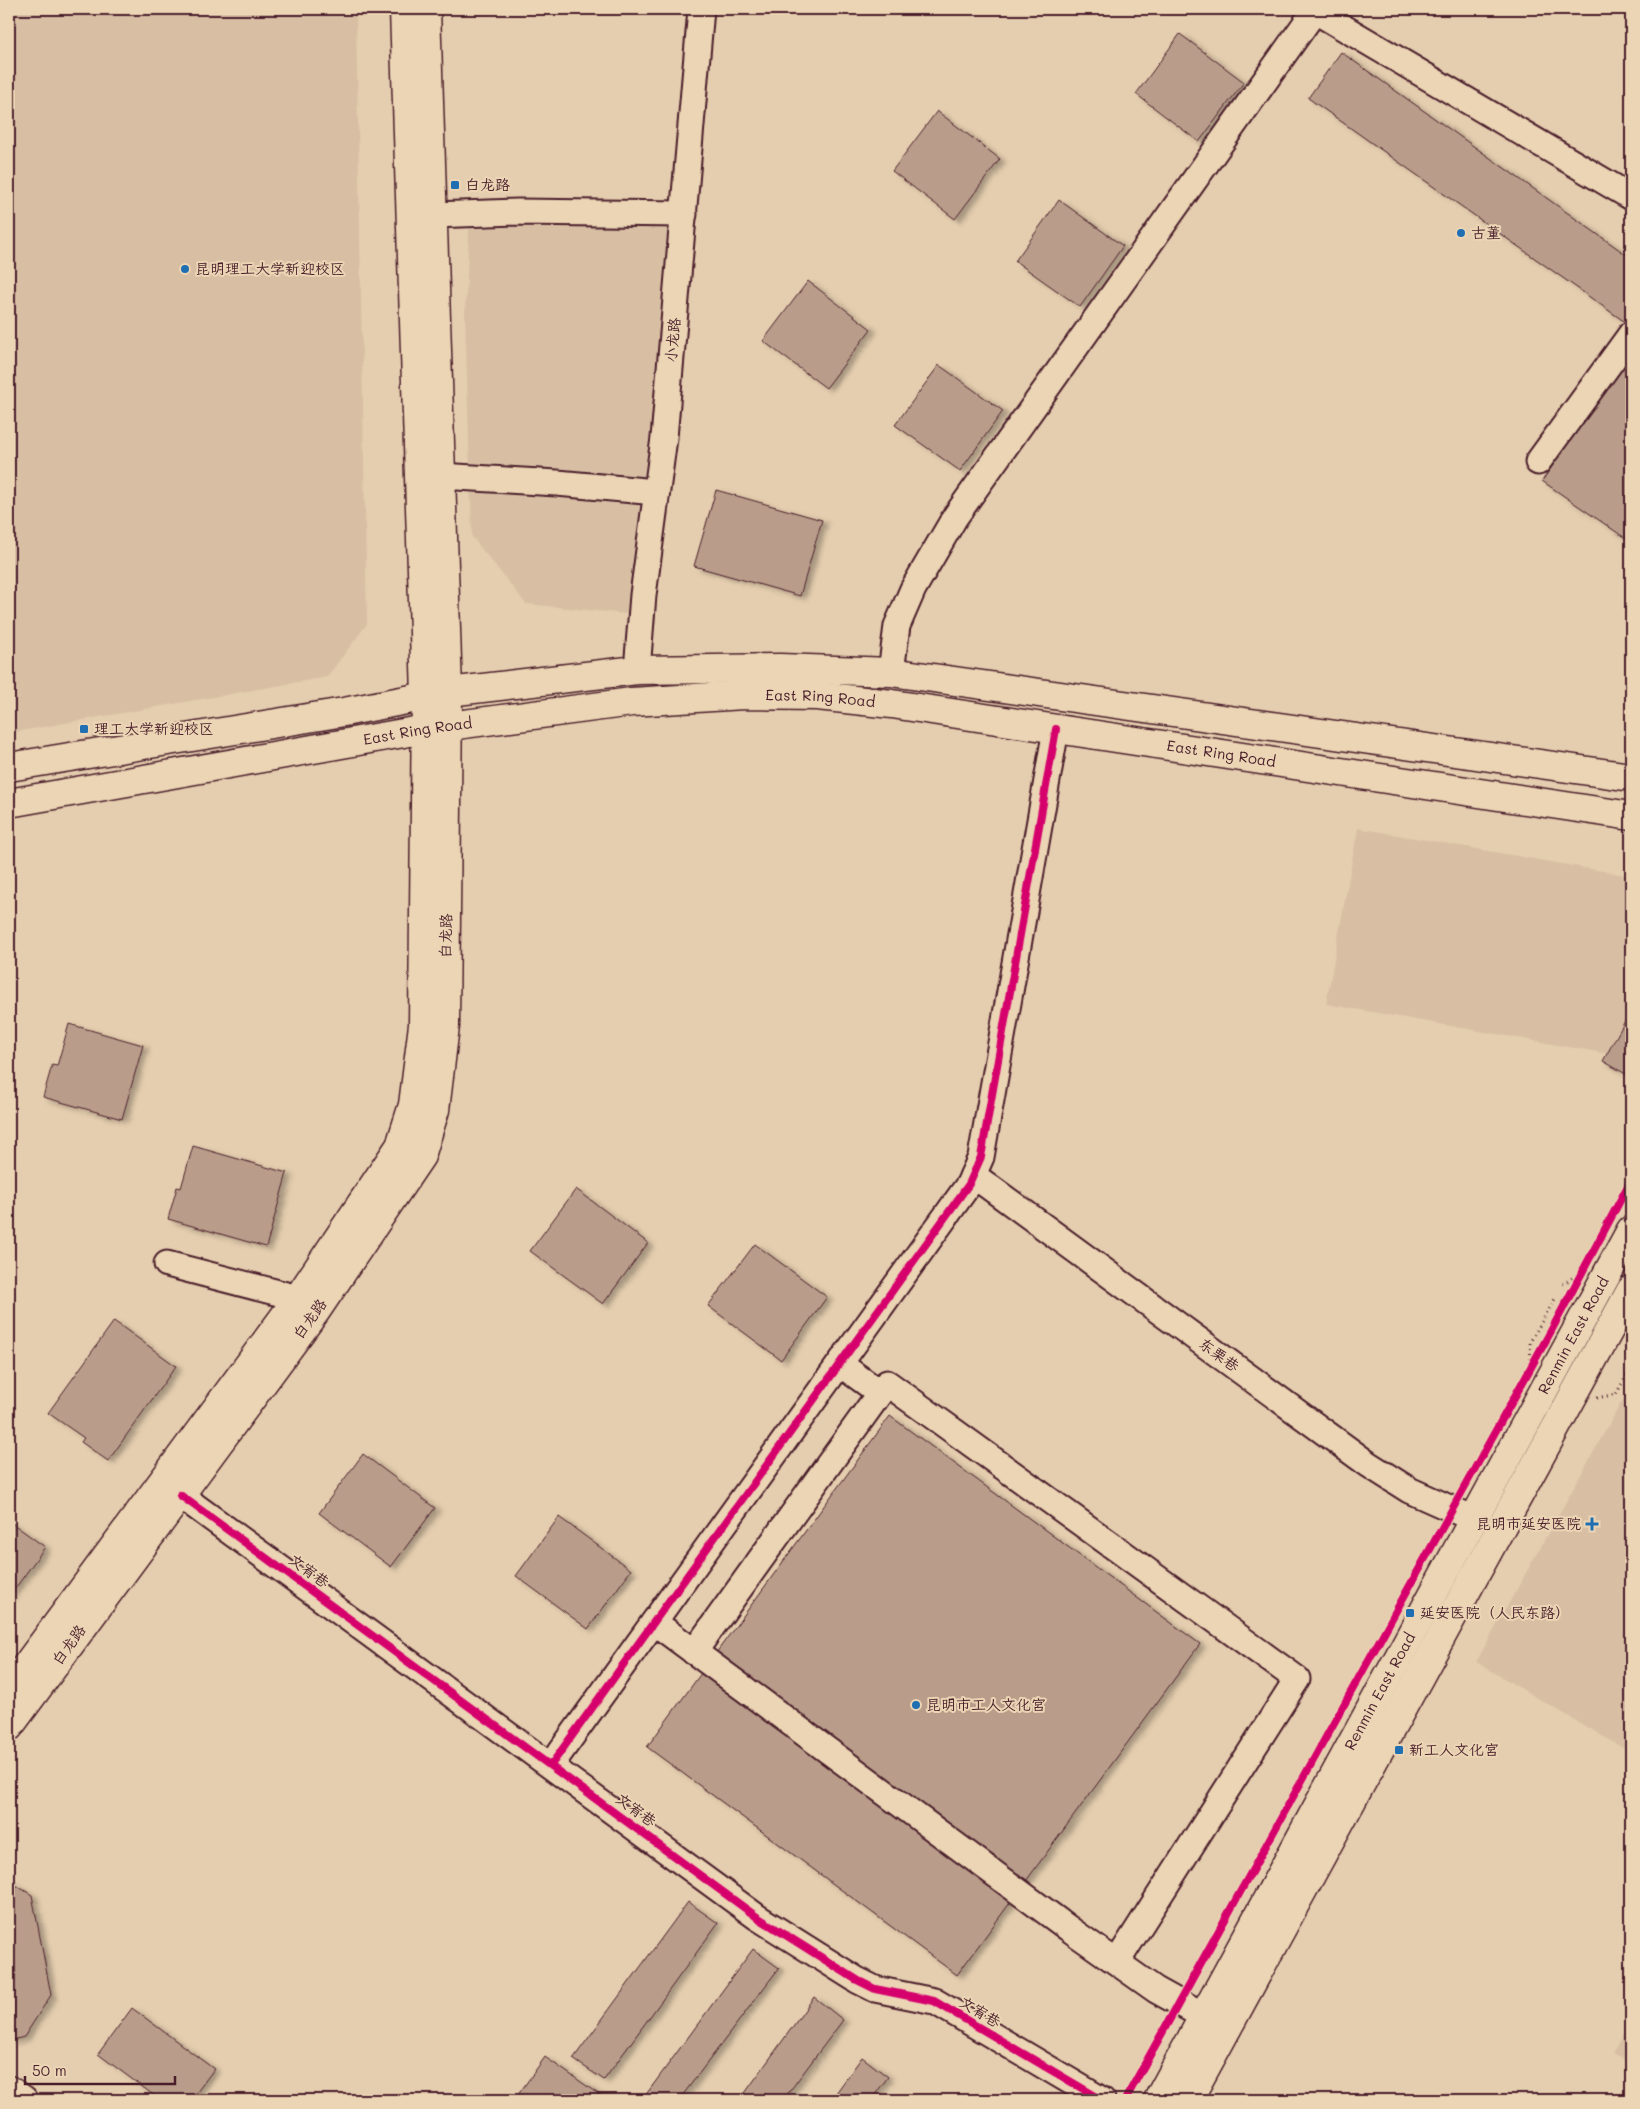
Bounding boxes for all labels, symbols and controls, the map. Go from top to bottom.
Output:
place label: 白龙路 [465,174,510,194]
marker: 白龙路 [449,179,461,191]
place label: 古董 [1471,222,1501,242]
marker: 古董 [1455,227,1467,239]
place label: 昆明理工大学新迎校区 [195,258,345,278]
marker: 昆明理工大学新迎校区 [179,263,191,275]
street label: 小龙路 [660,317,684,363]
street label: East Ring Road [765,684,876,711]
street label: East Ring Road [361,712,473,749]
place label: 理工大学新迎校区 [94,718,214,738]
marker: 理工大学新迎校区 [78,723,90,735]
street label: East Ring Road [1166,735,1277,771]
street label: 白龙路 [435,913,455,959]
street label: Renmin East Road [1533,1273,1613,1398]
street label: 白龙路 [288,1294,331,1342]
street label: 东栗巷 [1196,1333,1244,1376]
place label: 昆明市延安医院 [1476,1513,1581,1533]
marker: 昆明市延安医院 [1585,1517,1599,1531]
street label: 文宥巷 [286,1549,334,1592]
place label: 延安医院（人民东路） [1420,1602,1570,1622]
marker: 延安医院（人民东路） [1404,1607,1416,1619]
street label: 白龙路 [47,1620,90,1668]
street label: Renmin East Road [1339,1629,1419,1753]
place label: 昆明市工人文化宫 [926,1694,1046,1714]
marker: 昆明市工人文化宫 [910,1699,922,1711]
place label: 新工人文化宫 [1409,1739,1499,1759]
marker: 新工人文化宫 [1393,1744,1405,1756]
street label: 文宥巷 [613,1788,661,1831]
street label: 文宥巷 [956,1991,1005,2031]
scale bar [25,2054,175,2086]
text: 50 m [32,2060,67,2080]

